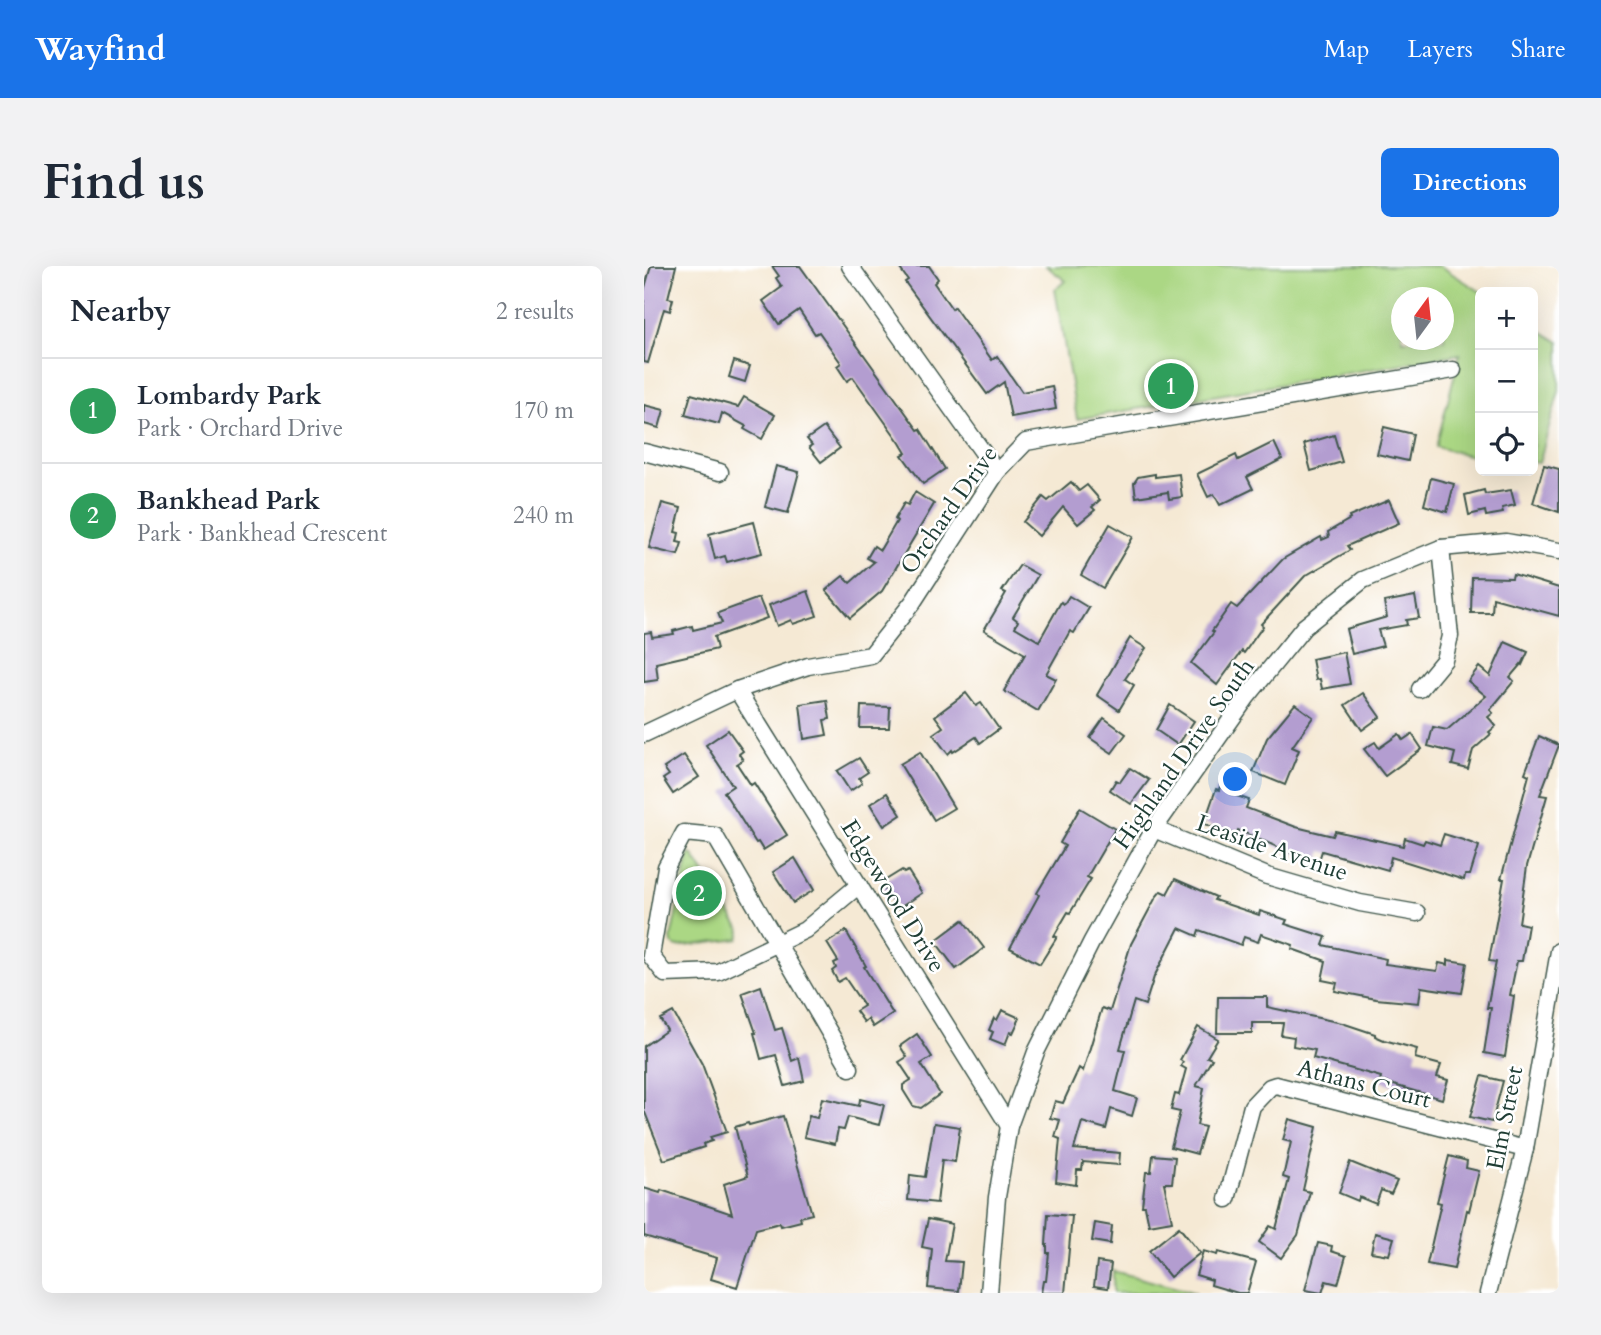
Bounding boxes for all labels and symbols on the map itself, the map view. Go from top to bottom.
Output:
north arrow [1391,287,1454,350]
pin: 1 [1148,360,1194,412]
street label: Orchard Drive [892,439,1006,581]
street label: Highland Drive South [1106,652,1262,856]
your location [1218,762,1252,796]
street label: Leaside Avenue [1192,807,1352,889]
street label: Edgewood Drive [833,813,953,979]
pin: 2 [676,867,722,919]
street label: Athans Court [1293,1051,1435,1117]
street label: Elm Street [1479,1063,1531,1173]

